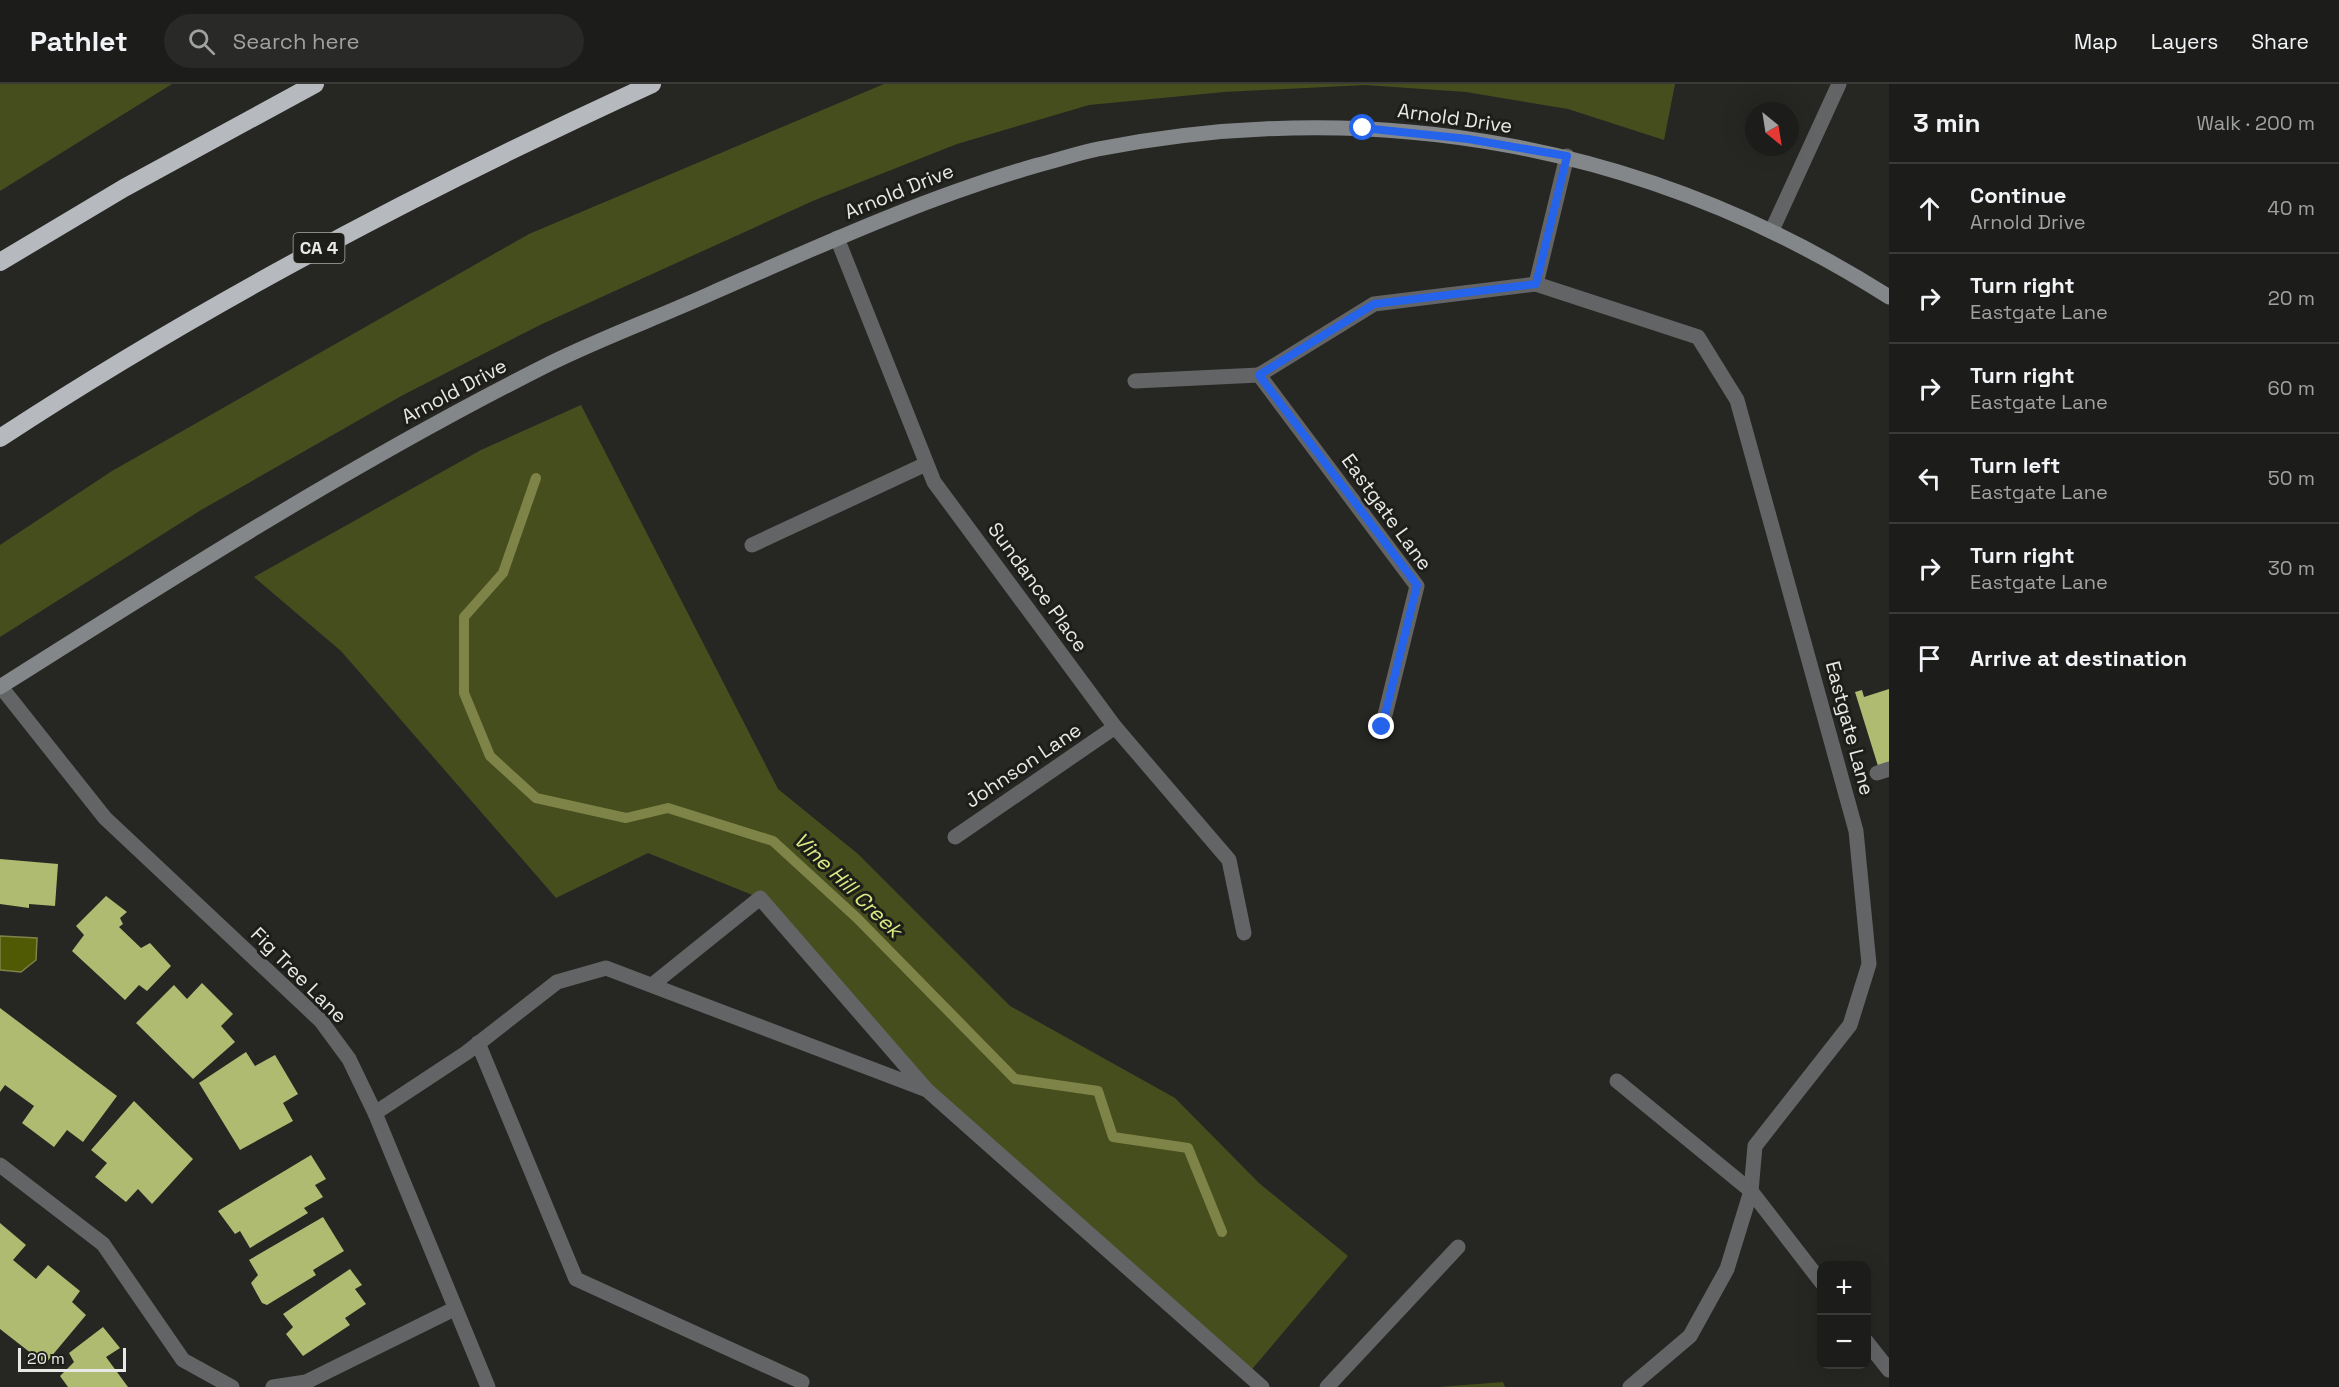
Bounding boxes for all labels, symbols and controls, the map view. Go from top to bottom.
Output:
search box [164,14,584,68]
text: Pathlet [30,23,128,59]
icon: search [185,25,218,58]
text: Search here [233,27,360,55]
text: Map [2074,28,2118,55]
text: Layers [2151,28,2218,55]
text: Share [2251,28,2309,55]
street label: Arnold Drive [1396,97,1514,139]
north arrow [1745,102,1799,156]
text: 3 min [1913,106,1981,140]
text: Walk · 200 m [2196,110,2315,136]
route start [1349,114,1375,140]
street label: Arnold Drive [841,157,957,225]
text: Continue [1970,181,2066,209]
icon: ahead [1913,192,1946,225]
text: 40 m [2267,195,2315,221]
text: Arnold Drive [1970,209,2086,235]
road number: CA 4 [294,233,344,263]
text: Turn right [1970,271,2075,299]
icon: right [1913,282,1946,315]
text: 20 m [2268,285,2315,311]
text: Eastgate Lane [1970,299,2108,325]
street label: Arnold Drive [397,352,511,430]
text: Turn right [1970,361,2075,389]
icon: right [1913,372,1946,405]
text: 60 m [2268,375,2315,401]
text: Eastgate Lane [1970,389,2108,415]
street label: Eastgate Lane [1336,449,1438,575]
text: Turn left [1970,451,2060,479]
icon: left [1913,462,1946,495]
text: 50 m [2268,465,2315,491]
text: Eastgate Lane [1970,479,2108,505]
street label: Sundance Place [982,517,1094,657]
text: Turn right [1970,541,2075,569]
icon: right [1913,552,1946,585]
text: 30 m [2268,555,2315,581]
text: Eastgate Lane [1970,569,2108,595]
icon: arrive [1913,642,1946,675]
text: Arrive at destination [1970,644,2187,672]
street label: Eastgate Lane [1820,658,1880,798]
route end [1368,713,1394,739]
street label: Johnson Lane [960,716,1086,814]
water label: Vine Hill Creek [788,826,910,945]
street label: Fig Tree Lane [245,921,353,1029]
map controls [1817,1261,1871,1369]
button: + [1817,1261,1871,1315]
button: − [1817,1315,1871,1369]
scale bar [18,1345,126,1372]
text: 20 m [27,1348,65,1369]

